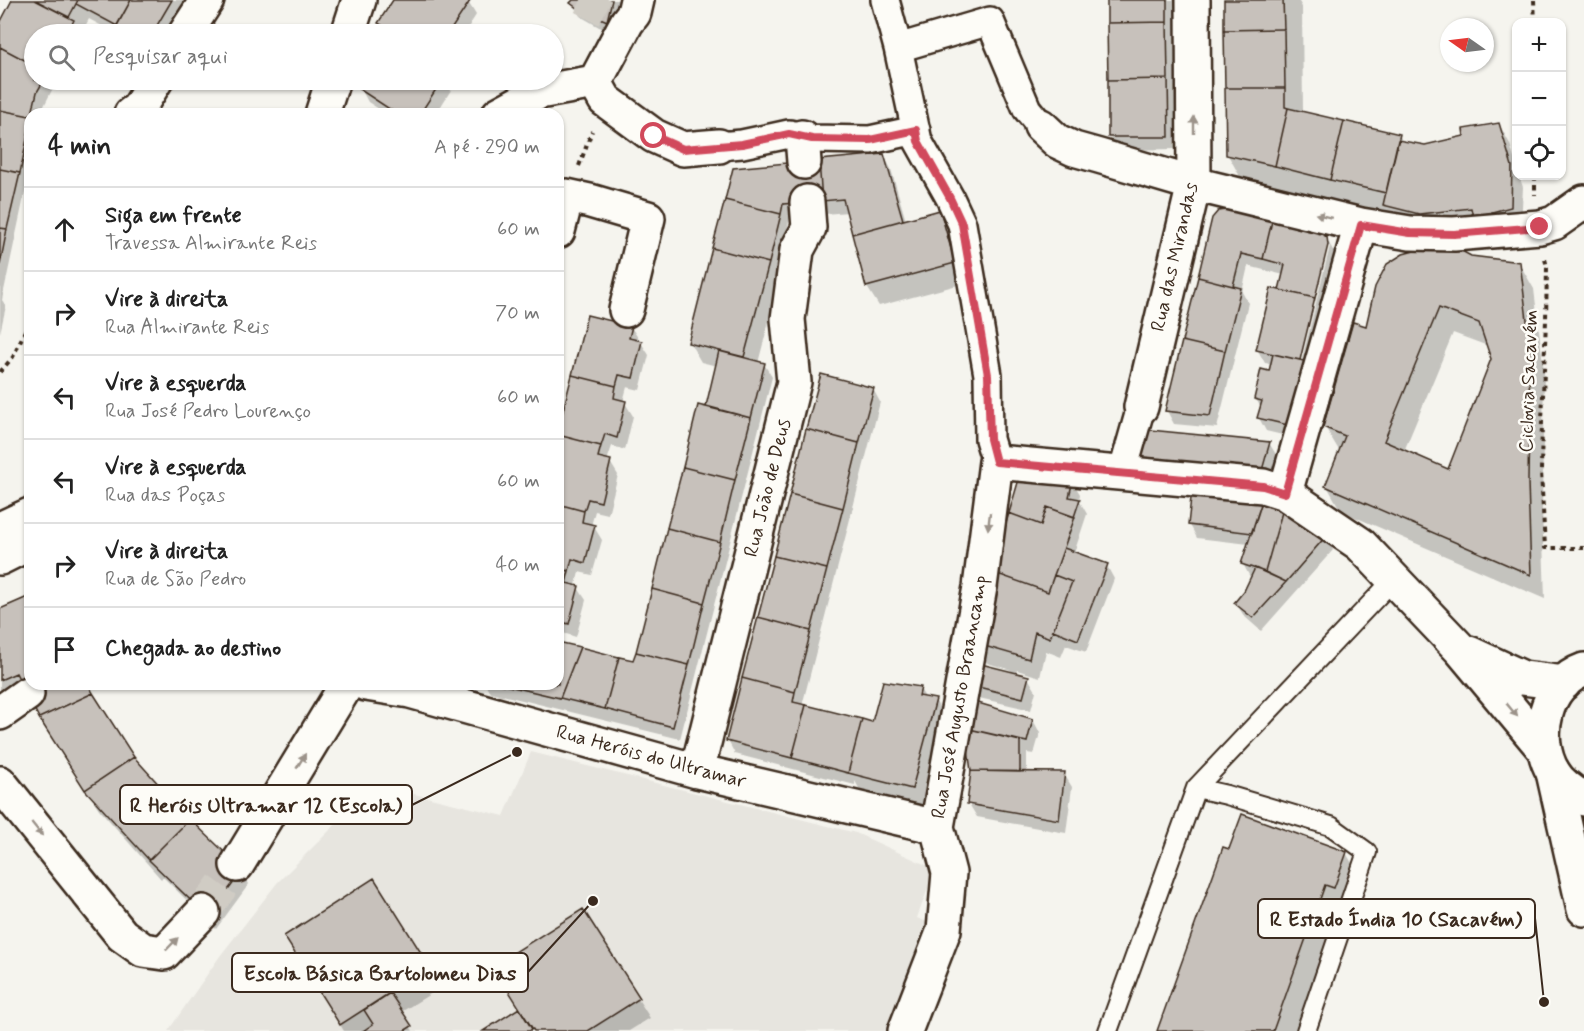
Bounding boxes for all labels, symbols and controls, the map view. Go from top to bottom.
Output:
north arrow [1440,18,1494,72]
map controls [1512,18,1566,180]
button: + [1512,18,1566,72]
search box [24,24,564,90]
icon: search [45,41,78,74]
text: Pesquisar aqui [93,43,228,71]
button: − [1512,72,1566,126]
one-way arrow [1189,116,1199,135]
route start [640,122,666,148]
button: locate [1512,126,1566,180]
text: 4 min [48,130,111,164]
text: A pé · 290 m [434,134,540,161]
street label: Rua das Mirandas [1145,180,1205,334]
text: Siga em frente [105,202,242,230]
one-way arrow [1315,211,1333,221]
icon: ahead [48,213,81,246]
route end [1526,213,1552,239]
text: 60 m [497,216,540,243]
text: Travessa Almirante Reis [105,230,317,257]
text: Vire à direita [105,286,228,314]
icon: right [48,297,81,330]
text: 70 m [495,300,540,327]
street label: Ciclovia Sacavém [1513,309,1545,453]
text: Rua Almirante Reis [105,314,269,341]
text: Vire à esquerda [105,370,246,398]
icon: left [48,381,81,414]
text: 60 m [497,384,540,411]
text: Rua José Pedro Lourenço [105,398,311,425]
street label: Rua João de Deus [738,416,798,560]
text: Vire à esquerda [105,454,246,482]
icon: left [48,465,81,498]
text: 60 m [497,468,540,495]
text: Rua das Poças [105,482,225,509]
one-way arrow [984,511,993,530]
text: Vire à direita [105,538,228,566]
icon: right [48,549,81,582]
text: 40 m [496,552,540,579]
text: Rua de São Pedro [105,566,246,593]
street label: Rua José Augusto Braancamp [925,573,995,821]
icon: arrive [48,633,81,666]
text: Chegada ao destino [105,635,281,663]
one-way arrow [1505,703,1518,718]
street label: Rua Heróis do Ultramar [553,719,750,795]
one-way arrow [295,753,306,769]
callout: R Heróis Ultramar 12 (Escola) [120,785,412,824]
text: R Heróis Ultramar 12 (Escola) [130,792,403,820]
one-way arrow [30,821,43,837]
callout: R Estado Índia 10 (Sacavém) [1258,899,1535,938]
text: R Estado Índia 10 (Sacavém) [1270,906,1523,934]
one-way arrow [165,937,179,952]
callout: Escola Básica Bartolomeu Dias [232,953,528,992]
text: Escola Básica Bartolomeu Dias [243,960,517,988]

